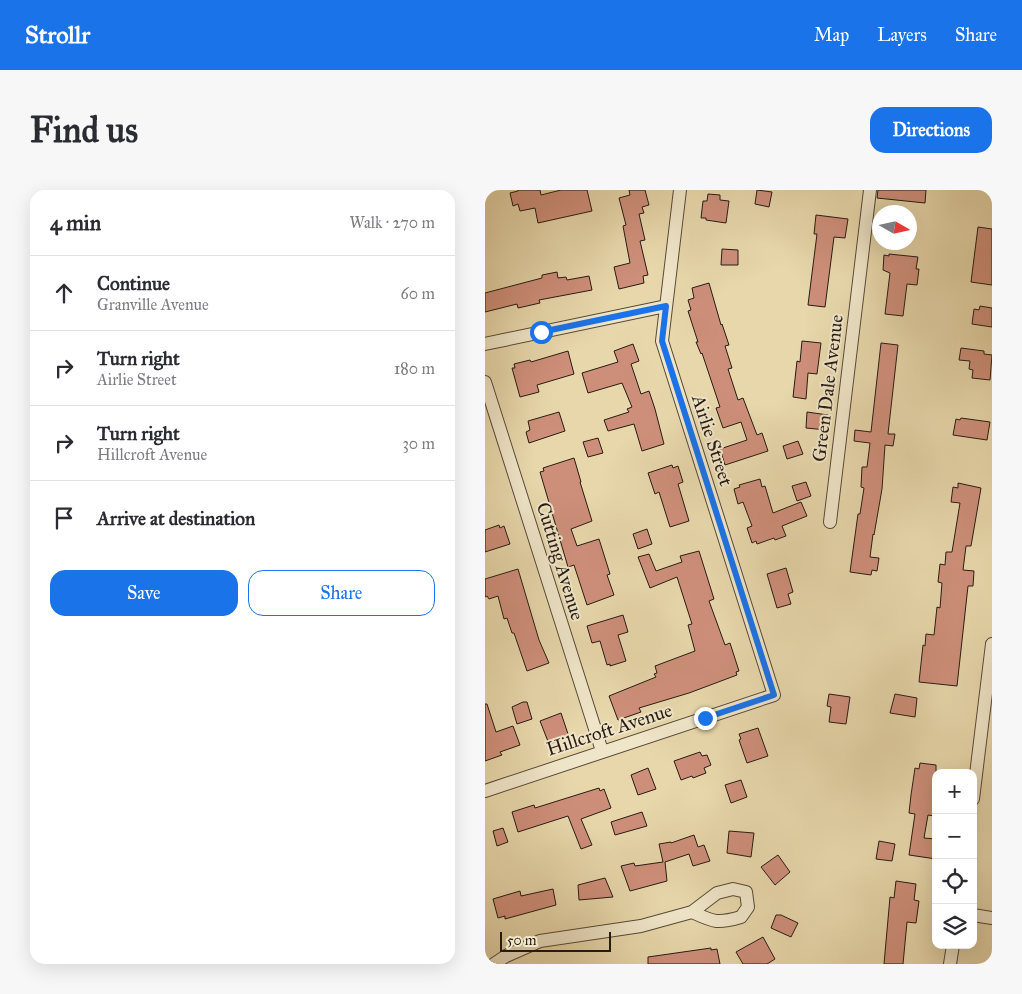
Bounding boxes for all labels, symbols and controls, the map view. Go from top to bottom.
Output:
text: Strollr [25,20,90,50]
text: Map [814,24,849,46]
text: Layers [877,24,927,46]
text: Share [955,24,997,46]
button: Directions [870,107,992,153]
text: Find us [30,109,138,152]
north arrow [872,205,917,250]
text: 4 min [50,210,101,236]
text: Walk · 270 m [349,213,435,232]
text: Continue [97,272,170,295]
icon: ahead [50,279,78,307]
text: 60 m [401,284,435,303]
text: Granville Avenue [97,295,209,314]
street label: Green Dale Avenue [807,313,848,463]
route start [530,321,553,344]
text: Turn right [97,347,180,370]
icon: right [50,354,78,382]
text: 180 m [394,359,435,378]
text: Airlie Street [97,370,177,389]
street label: Airlie Street [687,391,738,489]
text: Turn right [97,422,180,445]
icon: right [50,429,78,457]
text: 30 m [402,434,435,453]
text: Hillcroft Avenue [97,445,207,464]
street label: Cutting Avenue [531,499,589,623]
icon: arrive [50,504,78,532]
text: Arrive at destination [97,507,255,530]
button: Save [50,570,238,616]
button: Share [248,570,435,616]
street label: Hillcroft Avenue [543,698,675,761]
route end [694,707,717,730]
map controls [932,769,977,949]
button: + [932,769,977,814]
button: − [932,814,977,859]
button: locate [932,859,977,904]
button: layers [932,904,977,949]
scale bar [500,929,611,952]
text: 50 m [507,932,536,949]

